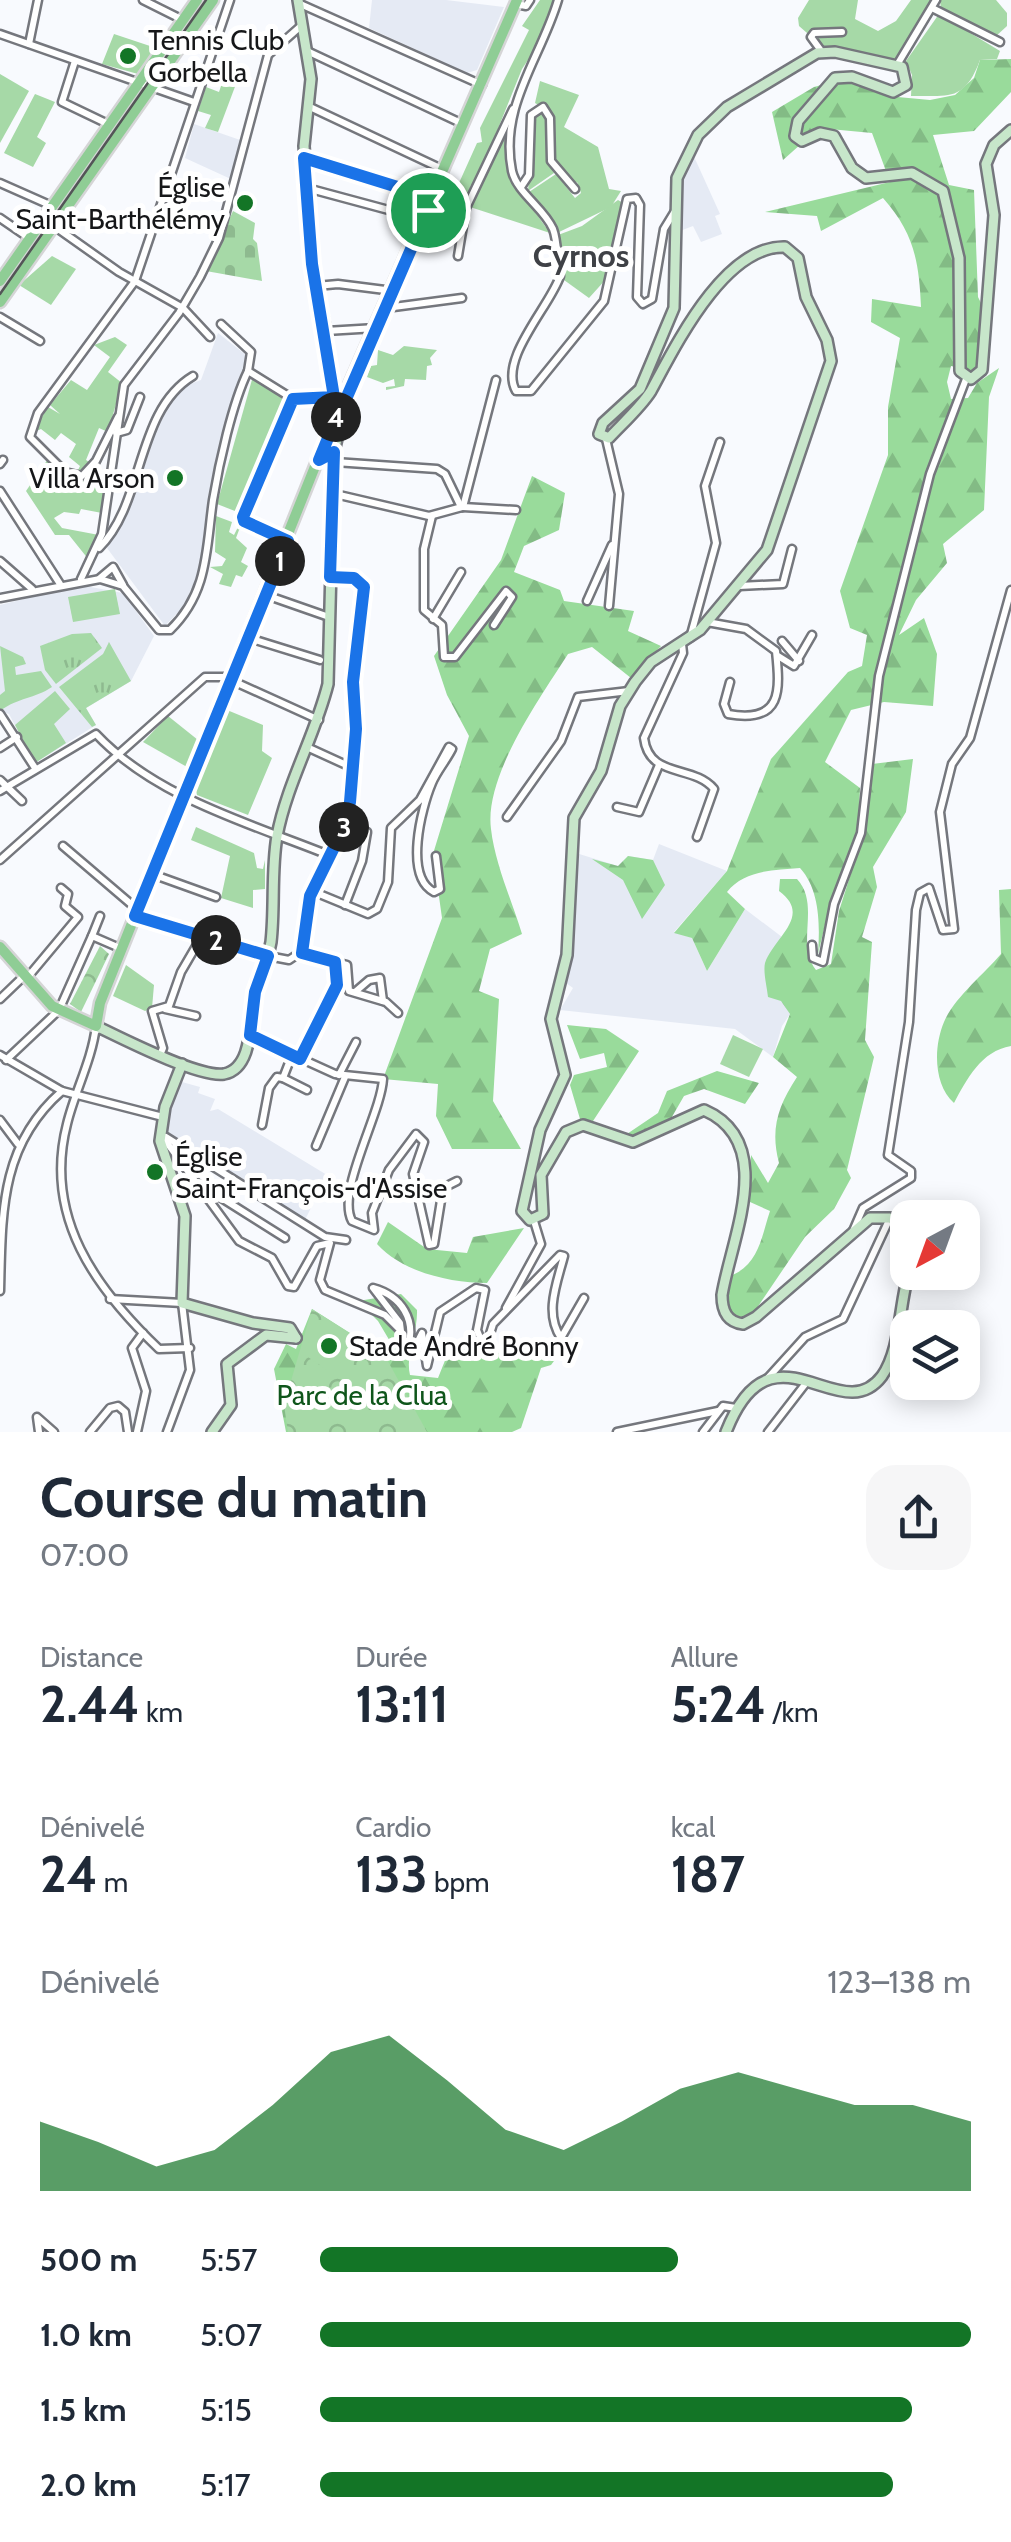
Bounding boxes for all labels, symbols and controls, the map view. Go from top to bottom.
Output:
place label: Tennis Club Gorbella [148,23,284,89]
marker: Tennis Club Gorbella [117,45,139,67]
pin [386,168,471,253]
place label: Église Saint-Barthélémy [15,170,225,236]
icon: arrive [401,183,456,238]
marker: Église Saint-Barthélémy [234,192,256,214]
district label: Cyrnos [533,236,629,275]
pin: 4 [311,392,361,442]
text: 4 [327,400,345,434]
place label: Villa Arson [29,461,155,495]
marker: Villa Arson [164,467,186,489]
pin: 1 [255,536,305,586]
text: 1 [275,544,285,578]
pin: 3 [319,802,369,852]
text: 3 [336,810,352,844]
pin: 2 [191,915,241,965]
text: 2 [209,923,223,957]
place label: Église Saint-François-d'Assise [175,1139,447,1205]
marker: Église Saint-François-d'Assise [144,1161,166,1183]
north arrow [890,1200,980,1290]
map controls [890,1200,980,1400]
button: layers [890,1310,980,1400]
place label: Stade André Bonny [349,1329,579,1363]
marker: Stade André Bonny [318,1335,340,1357]
park label: Parc de la Clua [276,1378,448,1412]
text: Course du matin [40,1464,428,1531]
button: share [866,1465,971,1570]
text: 07:00 [40,1535,129,1574]
text: Distance [40,1640,143,1674]
text: Durée [355,1640,427,1674]
text: Allure [671,1640,738,1674]
text: 2.44 [40,1674,140,1735]
text: 13:11 [355,1674,449,1735]
text: 5:24 [671,1674,766,1735]
text: km [140,1695,183,1729]
text: /km [766,1695,819,1729]
text: Dénivelé [40,1810,145,1844]
text: Cardio [355,1810,431,1844]
text: kcal [671,1810,715,1844]
text: 24 [40,1844,98,1905]
text: 133 [355,1844,428,1905]
text: 187 [671,1844,745,1905]
text: m [98,1865,128,1899]
text: bpm [428,1865,490,1899]
text: Dénivelé [40,1962,160,2001]
text: 123–138 m [827,1962,971,2001]
text: 500 m [40,2240,137,2279]
text: 5:57 [200,2240,257,2279]
text: 1.0 km [40,2315,132,2354]
text: 5:07 [200,2315,262,2354]
text: 1.5 km [40,2390,127,2429]
text: 5:15 [200,2390,252,2429]
text: 2.0 km [40,2465,137,2504]
text: 5:17 [200,2465,251,2504]

